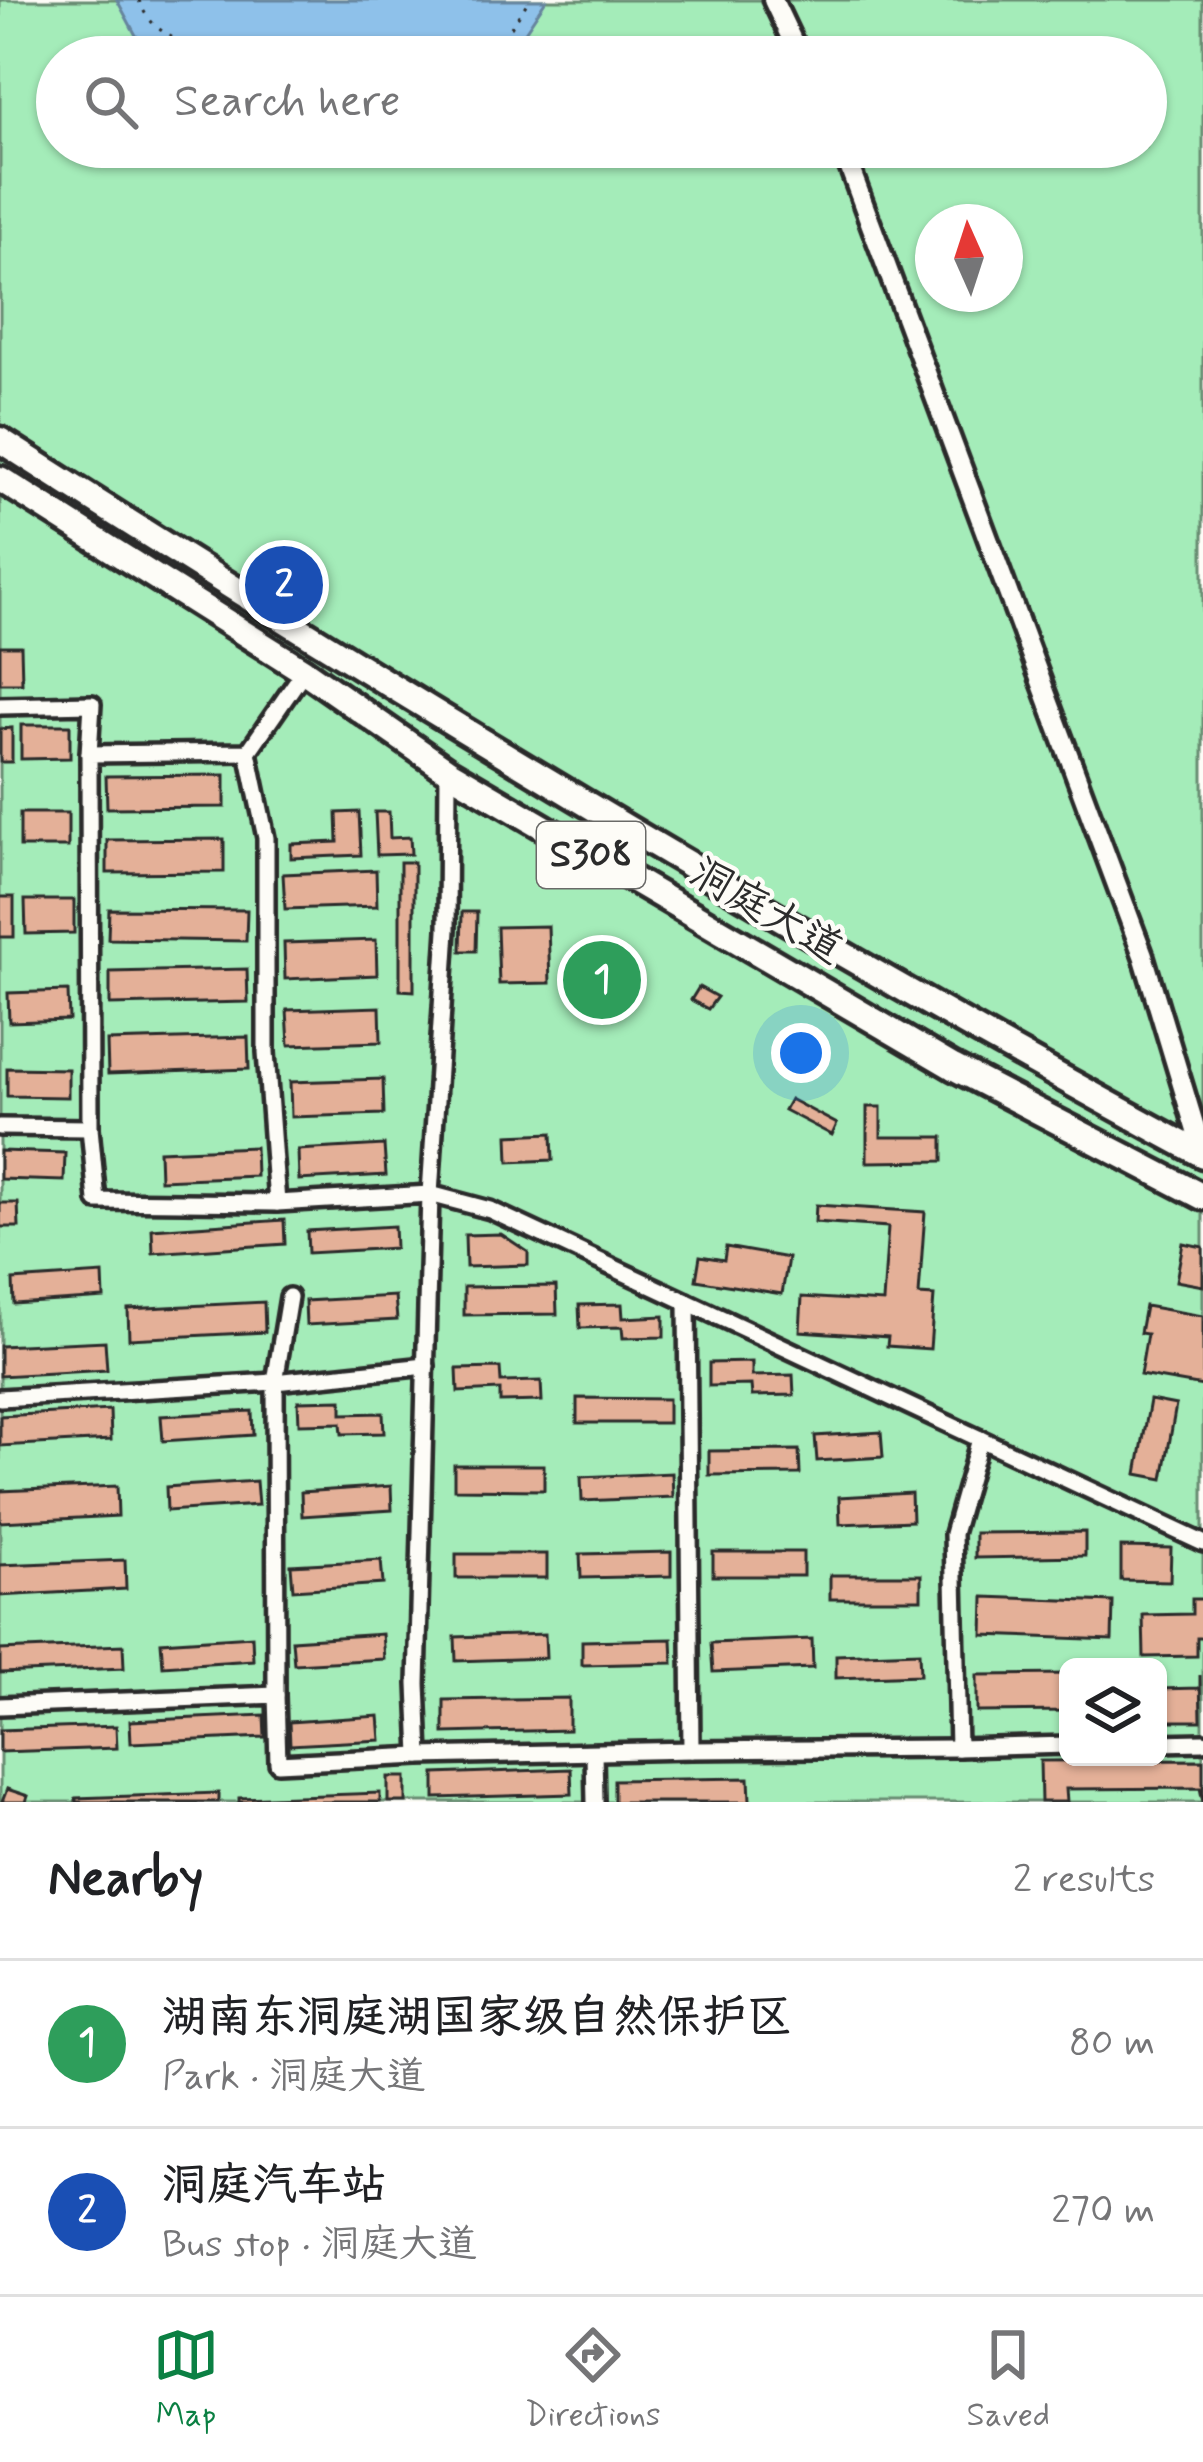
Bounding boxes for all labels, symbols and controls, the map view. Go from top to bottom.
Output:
search box [36,36,1167,168]
icon: search [78,69,144,135]
text: Search here [174,73,401,132]
north arrow [915,204,1023,312]
pin: 2 [245,540,323,630]
road number: S308 [537,822,645,888]
street label: 洞庭大道 [679,846,853,978]
pin: 1 [563,935,641,1025]
your location [771,1023,831,1083]
map controls [1059,1658,1167,1766]
button: layers [1059,1658,1167,1766]
text: Nearby [48,1847,203,1913]
text: 2 results [1013,1855,1155,1906]
text: 湖南东洞庭湖国家级自然保护区 [162,1989,792,2048]
text: 1 [78,2018,96,2069]
text: 80 m [1069,2018,1155,2069]
text: Park · 洞庭大道 [162,2052,426,2103]
text: 洞庭汽车站 [162,2157,387,2216]
text: 2 [77,2186,97,2237]
text: 270 m [1051,2186,1155,2237]
text: Bus stop · 洞庭大道 [162,2220,477,2271]
tab: Map [153,2322,219,2438]
tab: Directions [525,2322,661,2438]
tab: Saved [967,2322,1050,2438]

